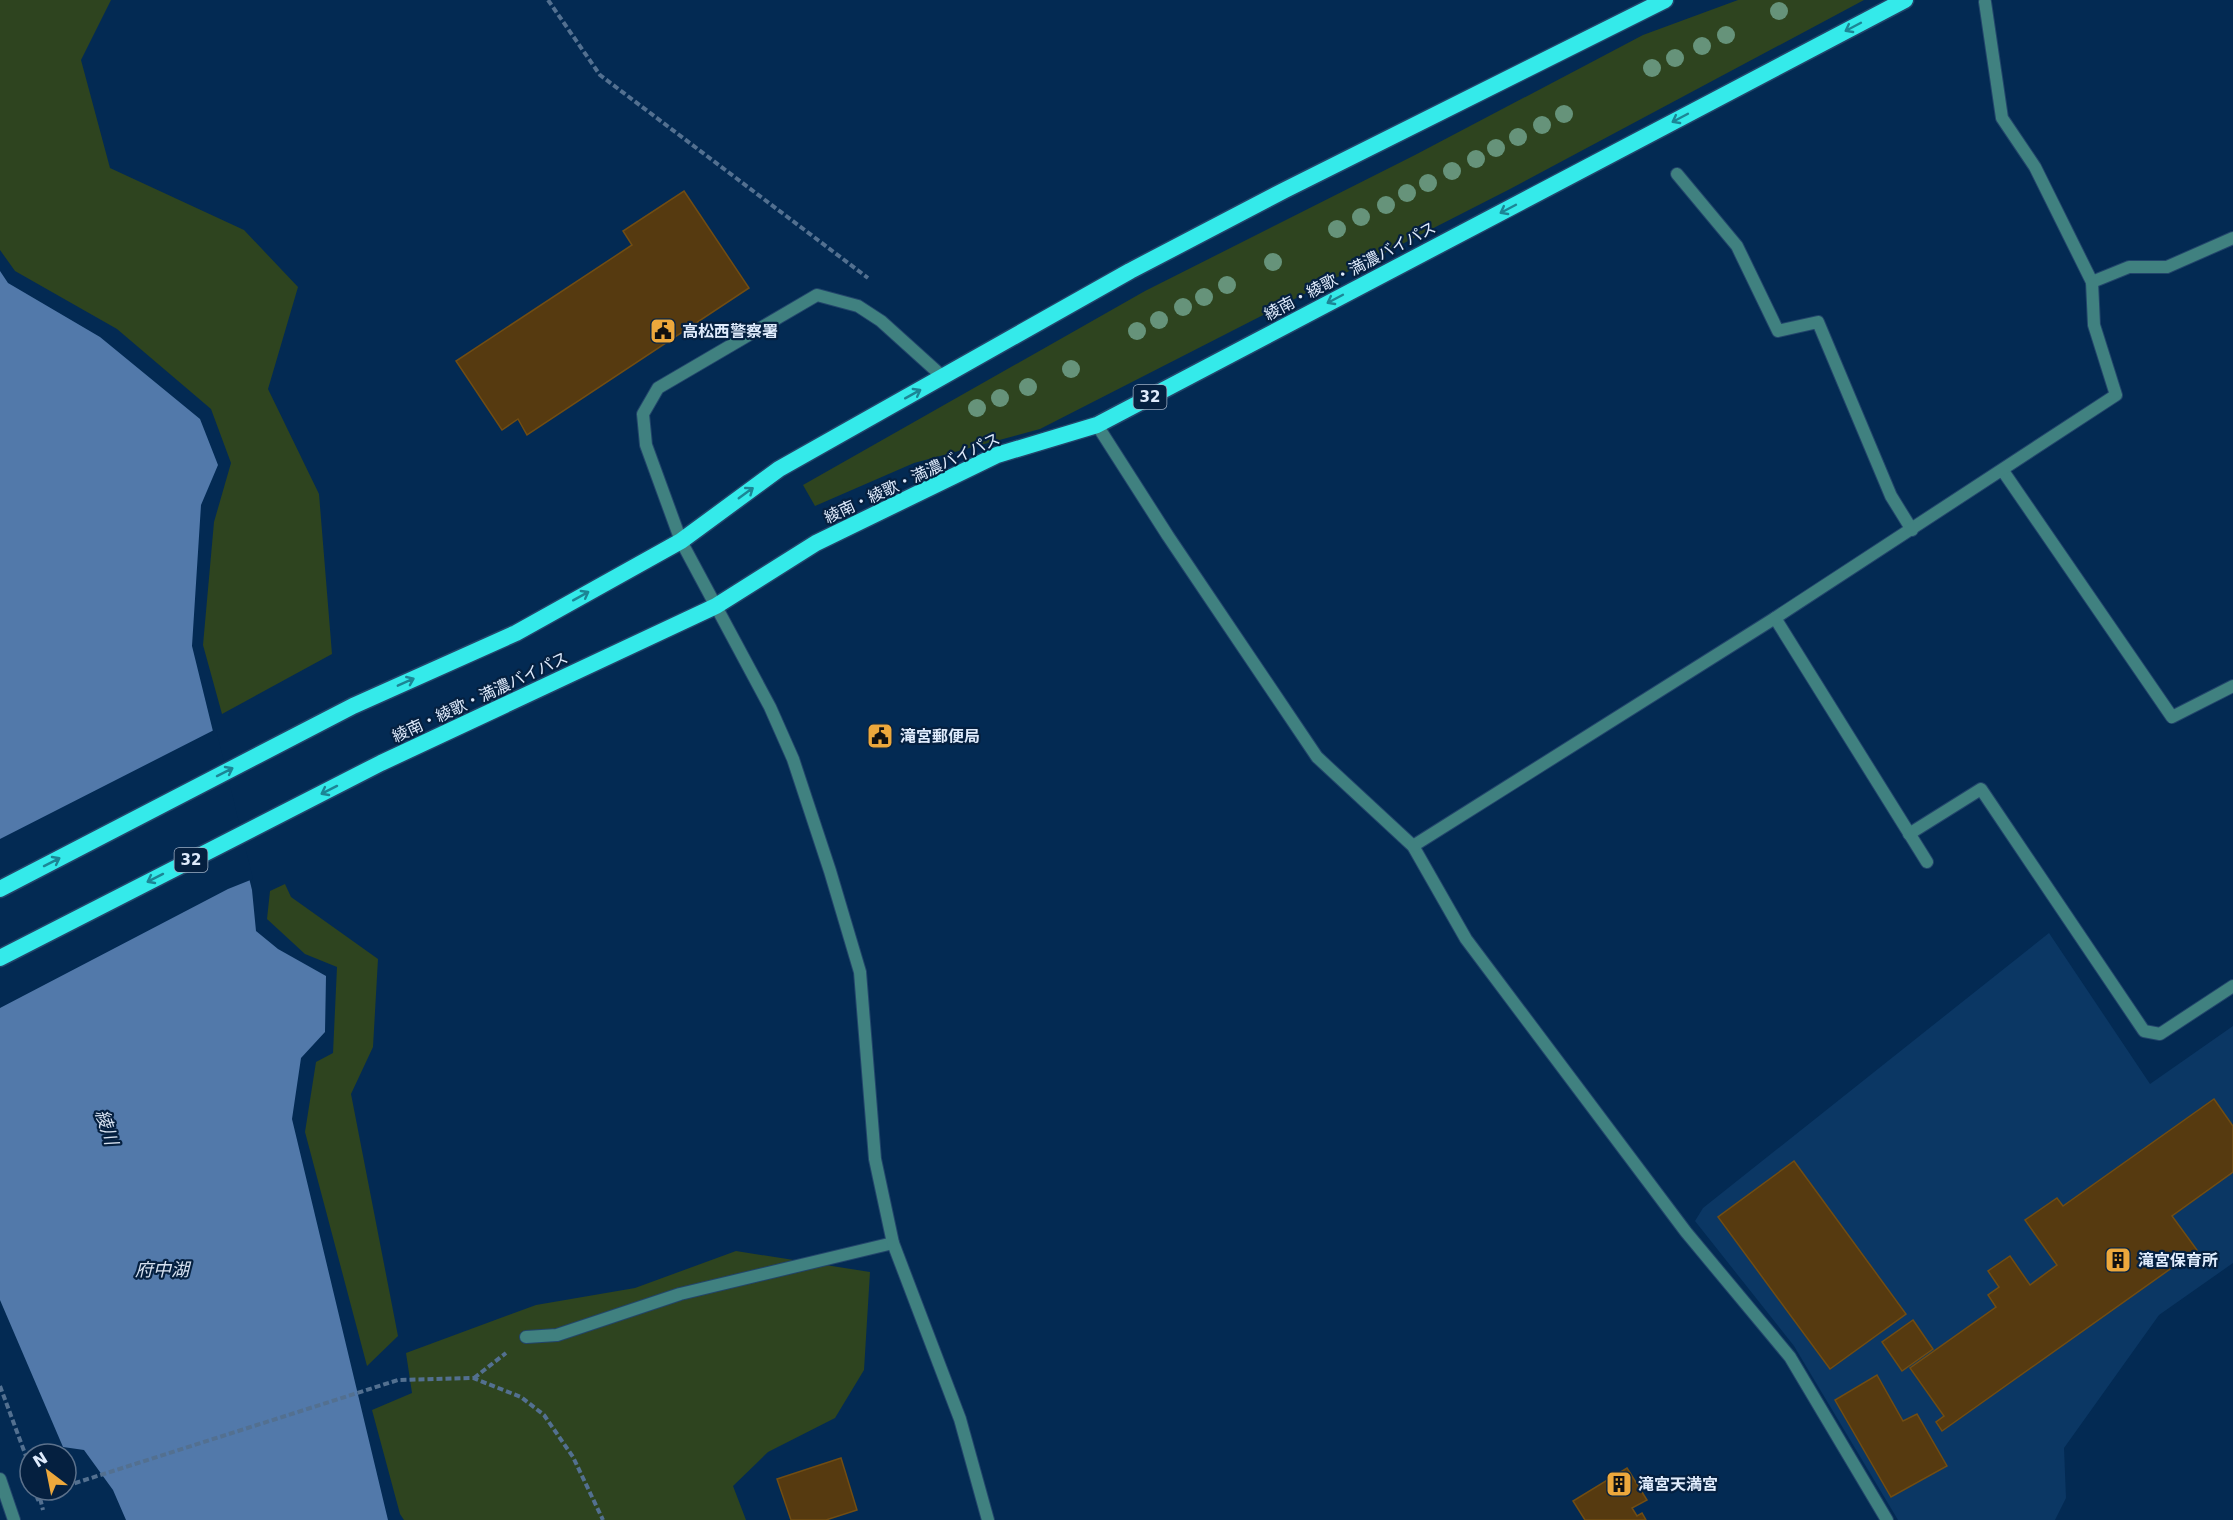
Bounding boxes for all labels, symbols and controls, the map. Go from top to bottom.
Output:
one-way arrow [1845,21,1862,33]
one-way arrow [1672,113,1690,124]
one-way arrow [1500,203,1517,215]
street label: 綾南・綾歌・満濃バイパス [1261,218,1439,324]
one-way arrow [1327,294,1345,306]
public building icon: 高松西警察署 [648,316,678,346]
place label: 高松西警察署 [682,322,778,341]
road number: 32 [1134,385,1166,409]
one-way arrow [904,388,922,399]
street label: 綾南・綾歌・満濃バイパス [821,429,1003,527]
one-way arrow [737,487,753,499]
one-way arrow [572,590,589,602]
street label: 綾南・綾歌・満濃バイパス [389,648,571,746]
one-way arrow [396,676,414,688]
public building icon: 滝宮郵便局 [865,721,895,751]
place label: 滝宮郵便局 [900,727,980,746]
one-way arrow [216,766,233,778]
one-way arrow [320,784,338,796]
road number: 32 [174,848,207,872]
one-way arrow [43,856,60,868]
one-way arrow [147,873,165,885]
water label: 綾川 [91,1107,123,1149]
building icon: 滝宮保育所 [2103,1245,2133,1275]
place label: 滝宮保育所 [2138,1251,2218,1270]
water label: 府中湖 [135,1259,192,1280]
north arrow [18,1442,78,1502]
text: N [30,1448,51,1471]
building icon: 滝宮天満宮 [1604,1469,1634,1499]
place label: 滝宮天満宮 [1638,1475,1718,1494]

